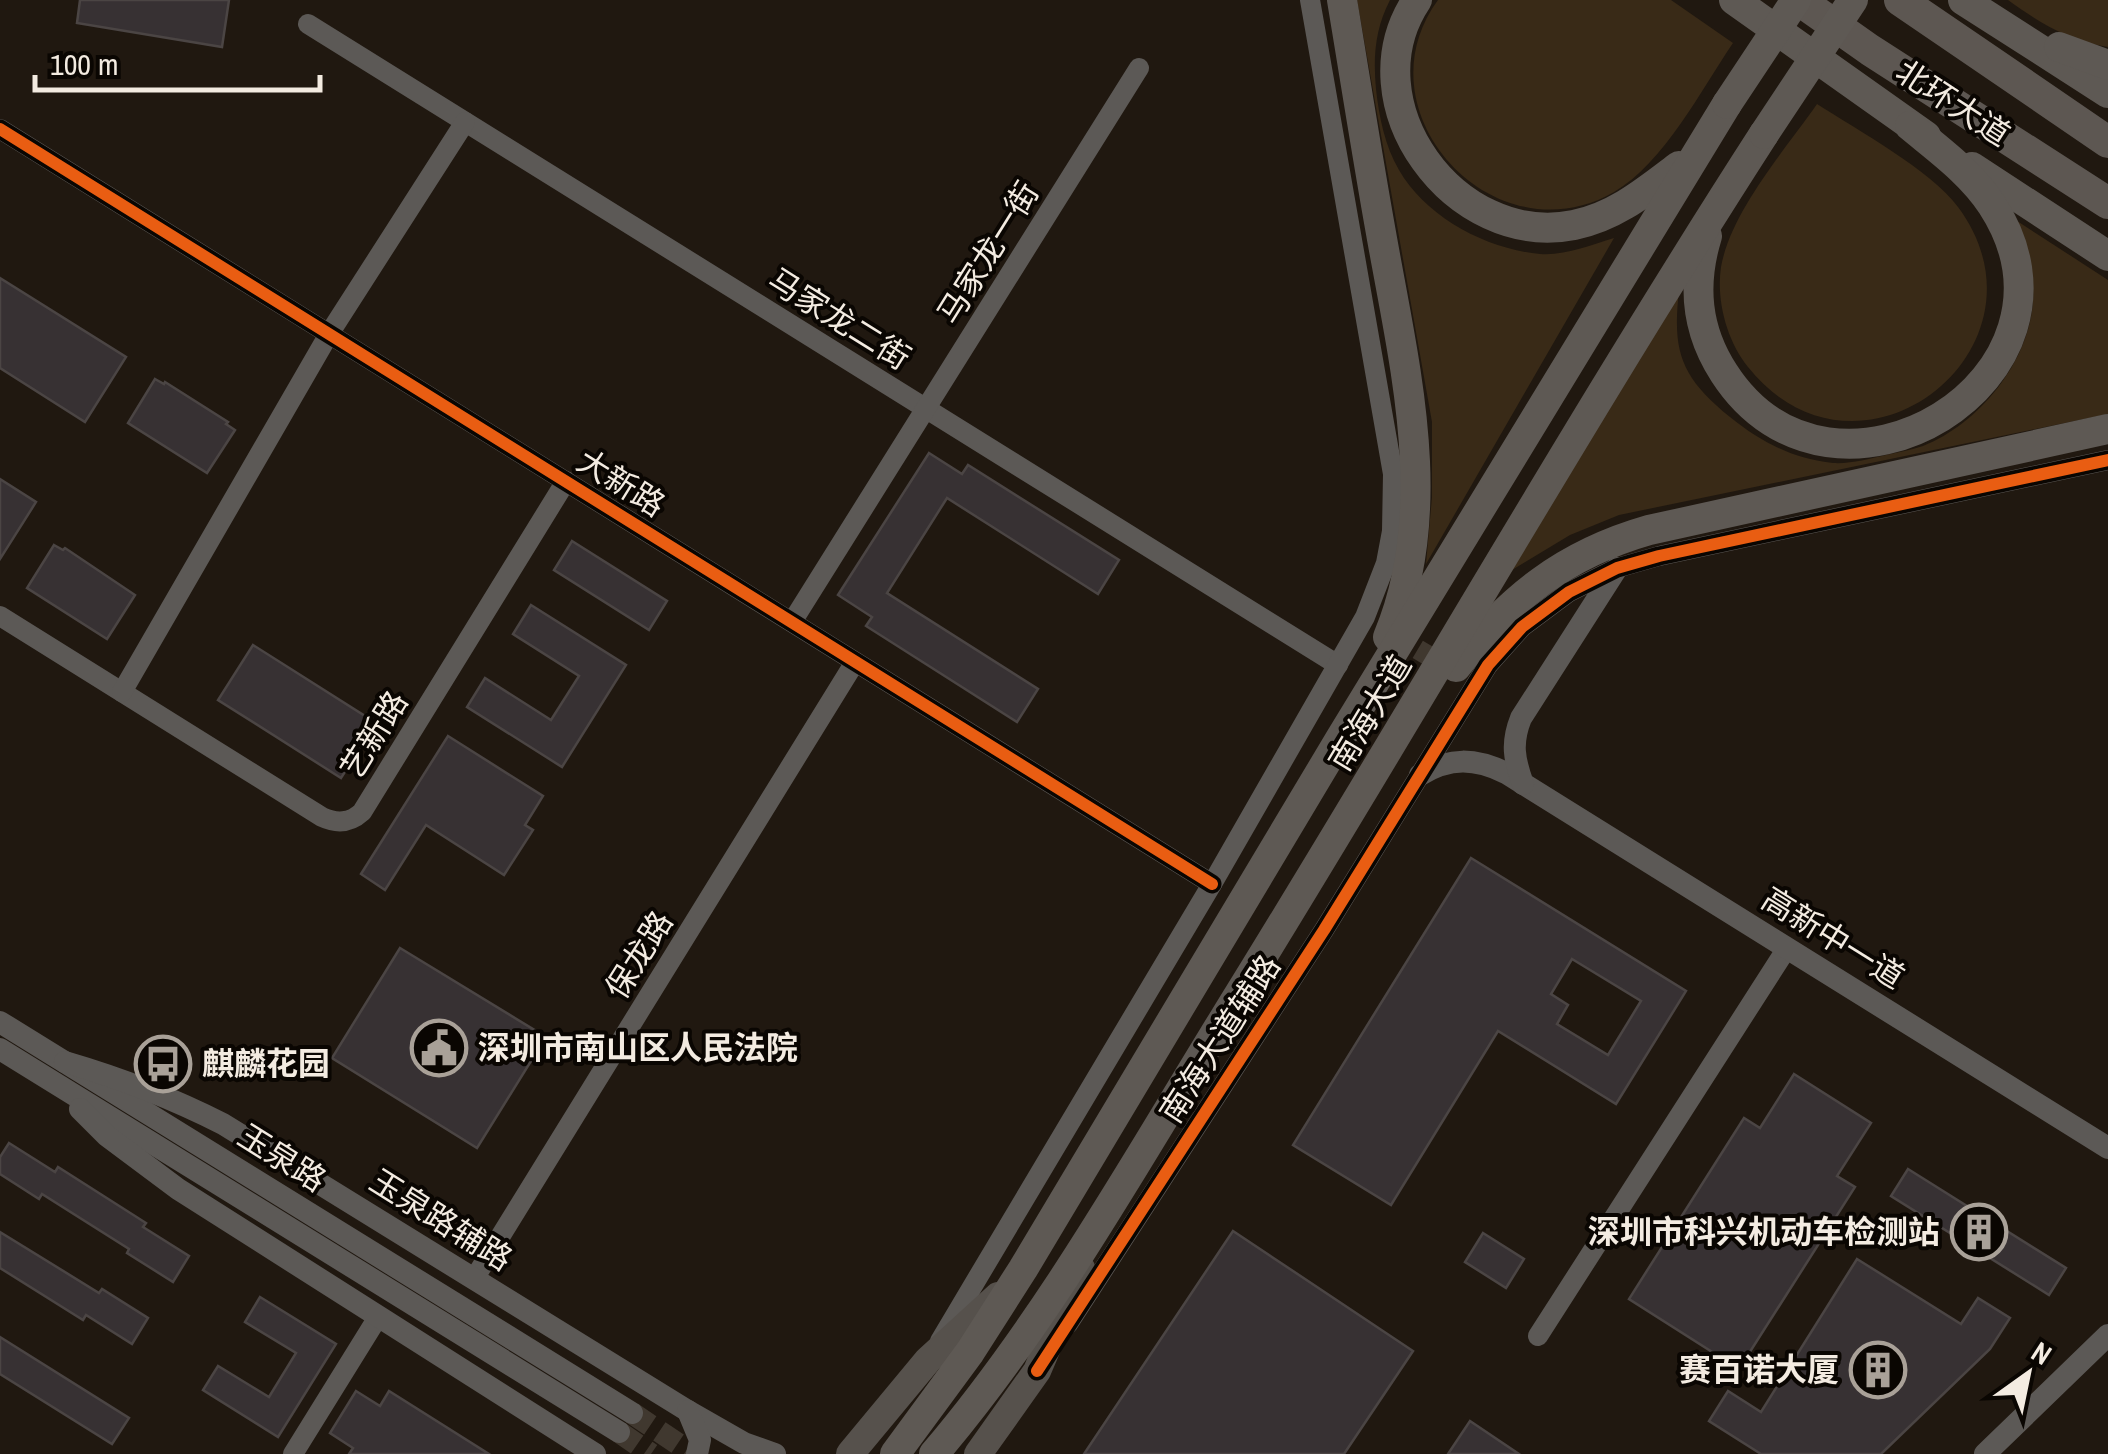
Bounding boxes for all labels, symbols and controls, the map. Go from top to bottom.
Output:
scale bar [35,30,320,92]
text: 100 m [50,44,118,84]
street label: 北环大道 [1888,50,2019,155]
street label: 马家龙一街 [927,173,1048,332]
street label: 马家龙二街 [760,258,919,379]
street label: 大新路 [569,439,673,526]
street label: 南海大道 [1318,647,1421,779]
street label: 艺新路 [330,683,417,787]
street label: 高新中一道 [1754,877,1913,998]
street label: 保龙路 [595,903,682,1007]
street label: 南海大道辅路 [1149,946,1290,1131]
public building icon: 深圳市南山区人民法院 [409,1018,469,1078]
place label: 深圳市南山区人民法院 [478,1026,798,1069]
bus stop icon: 麒麟花园 [133,1034,193,1094]
place label: 麒麟花园 [202,1042,330,1085]
street label: 玉泉路 [230,1114,334,1201]
street label: 玉泉路辅路 [362,1159,521,1280]
building icon: 深圳市科兴机动车检测站 [1949,1202,2009,1262]
place label: 深圳市科兴机动车检测站 [1588,1210,1940,1253]
north arrow [1978,1324,2078,1424]
text: N [2024,1333,2059,1373]
building icon: 赛百诺大厦 [1848,1340,1908,1400]
place label: 赛百诺大厦 [1679,1348,1839,1391]

